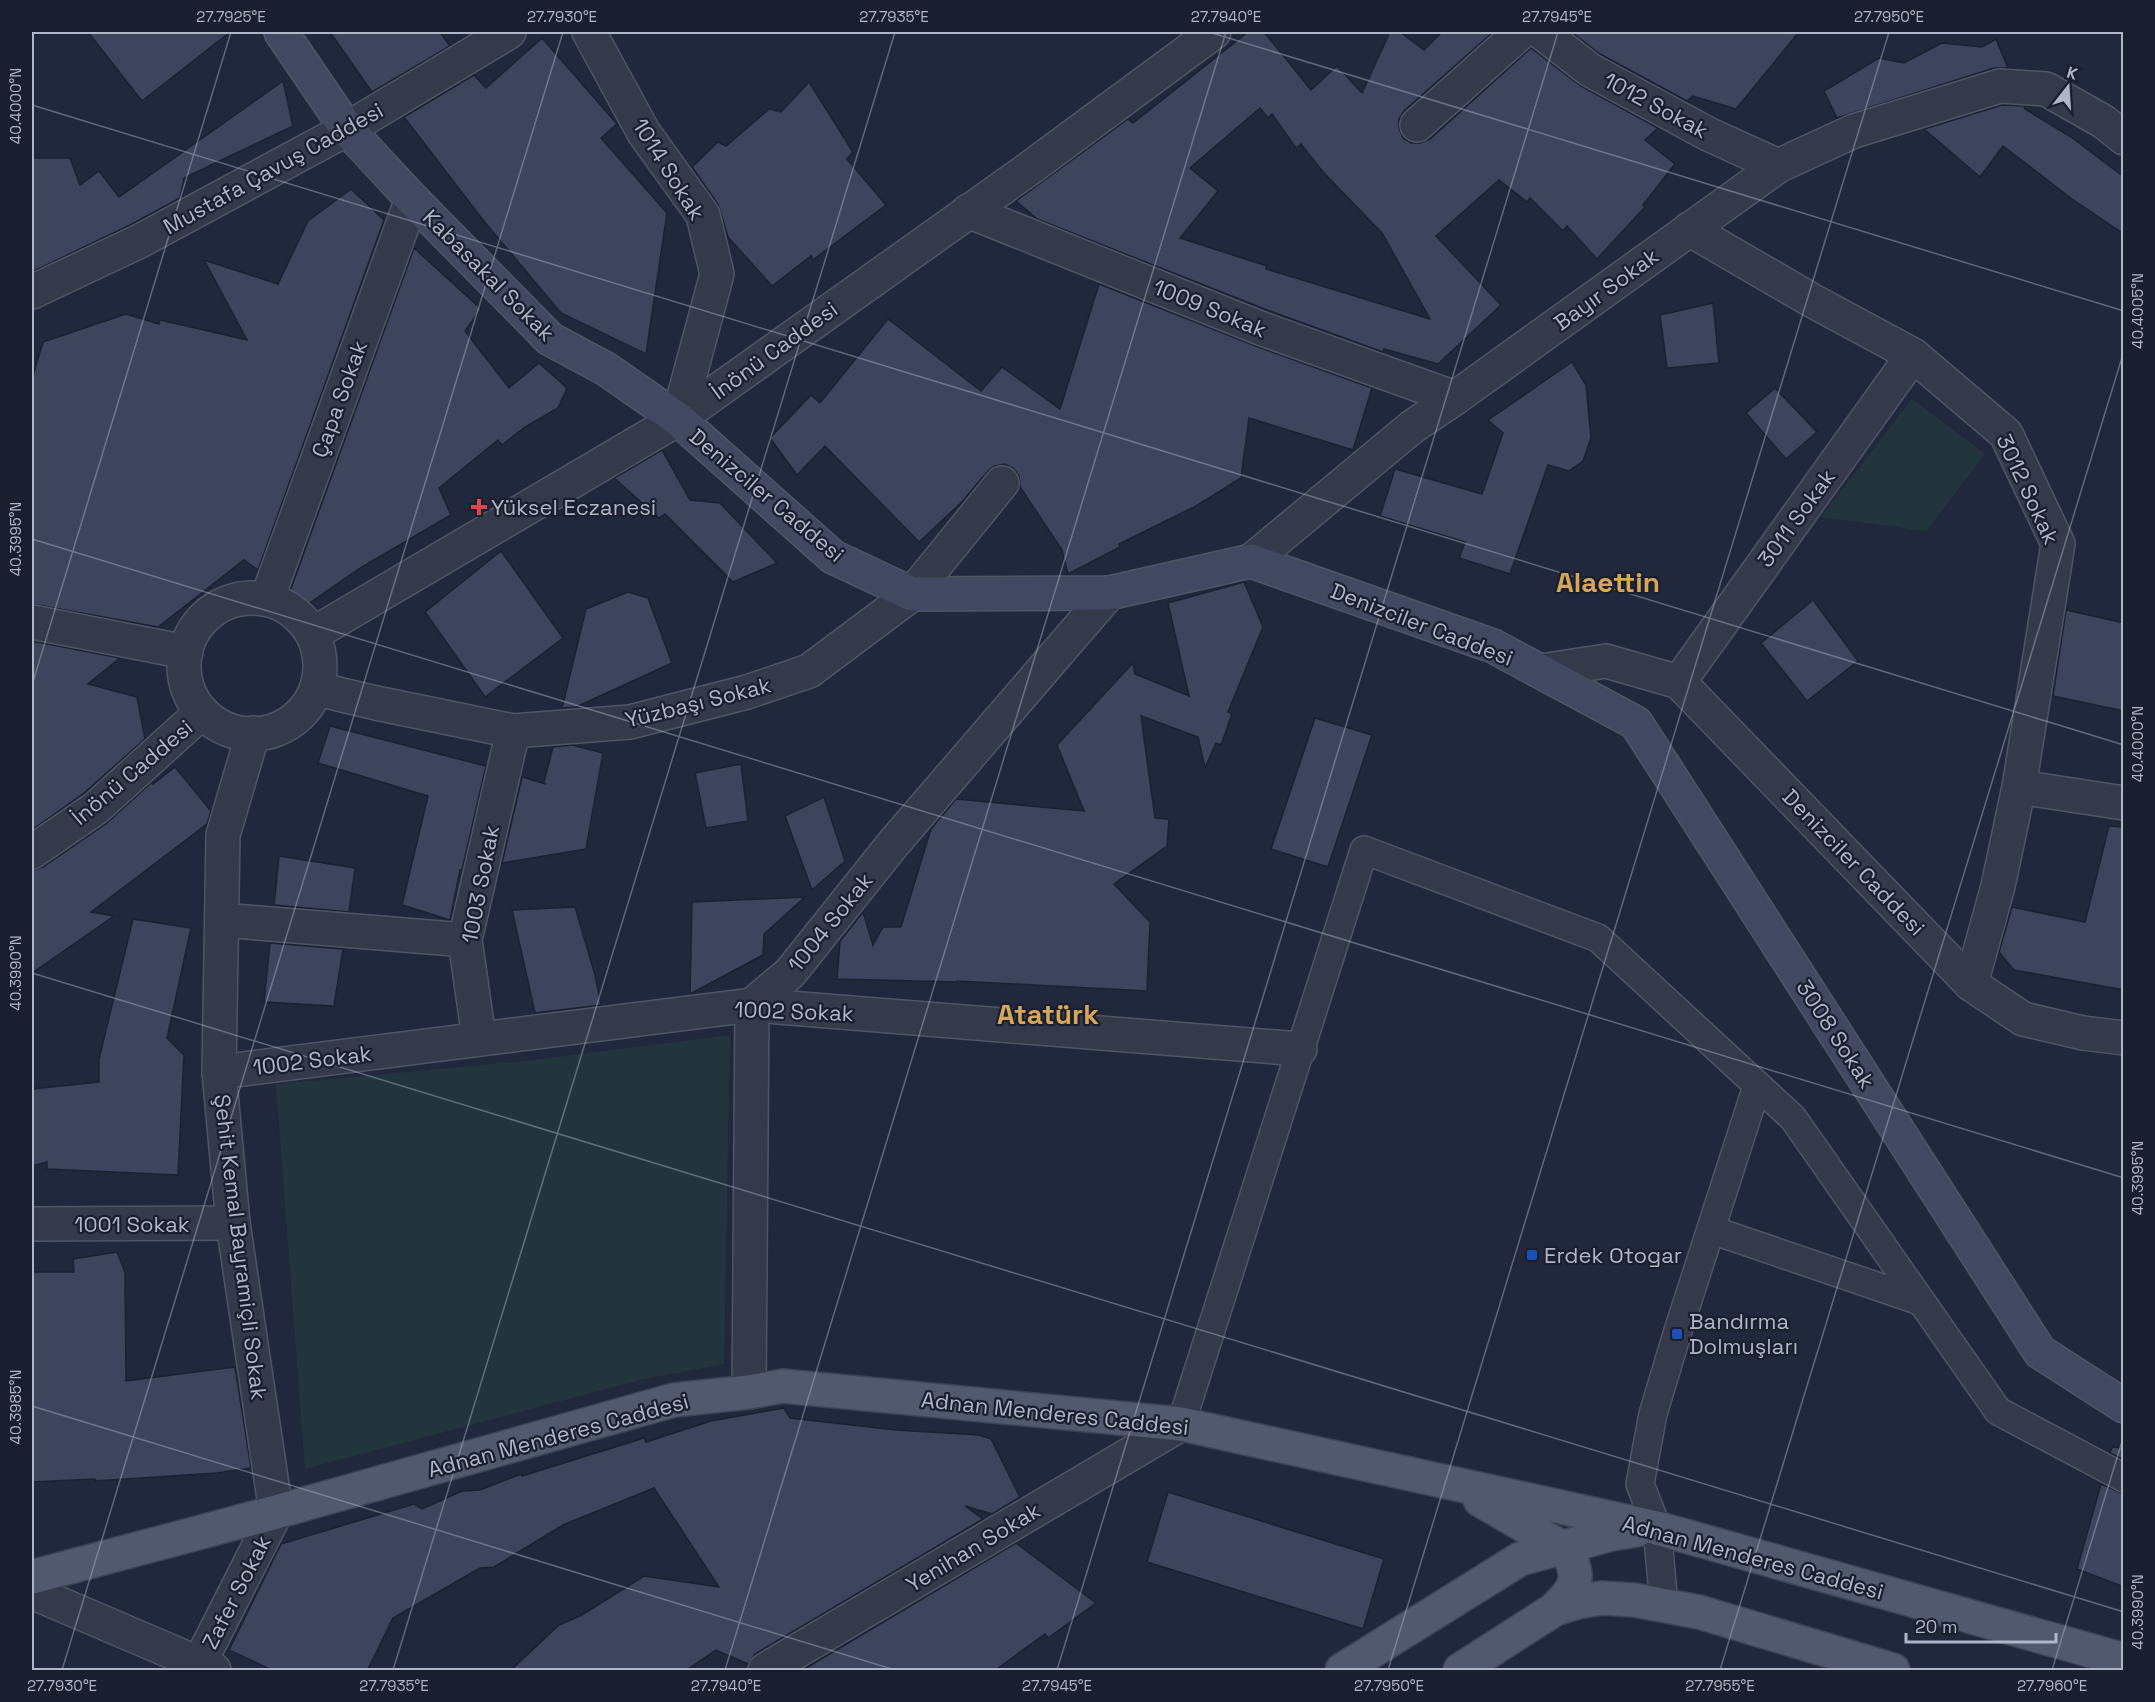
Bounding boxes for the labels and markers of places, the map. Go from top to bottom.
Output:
place label: Yüksel Eczanesi [491,493,656,521]
marker: Yüksel Eczanesi [472,500,486,514]
place label: Erdek Otogar [1544,1241,1682,1269]
marker: Erdek Otogar [1525,1248,1539,1262]
place label: Bandırma Dolmuşları [1689,1307,1798,1360]
marker: Bandırma Dolmuşları [1670,1327,1684,1341]

